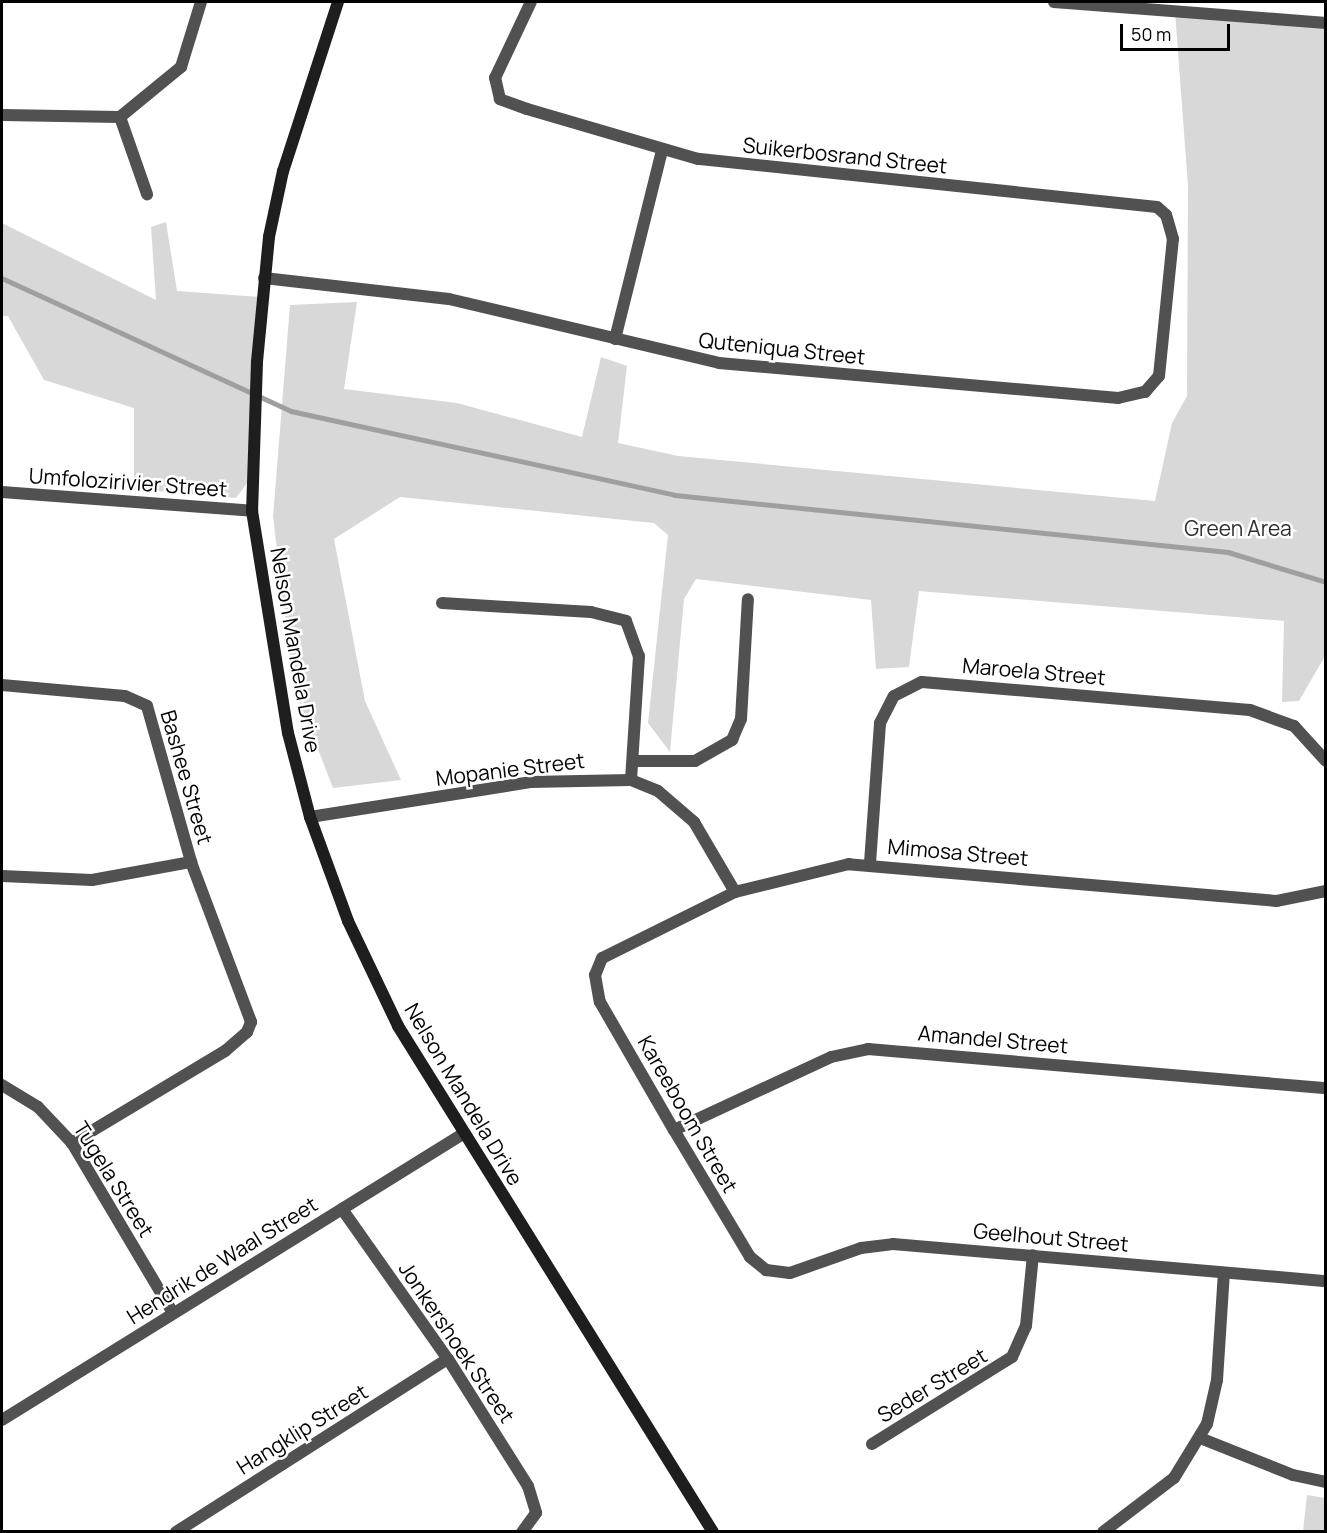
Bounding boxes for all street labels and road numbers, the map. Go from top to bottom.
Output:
street label: Suikerbosrand Street [741,132,949,178]
street label: Quteniqua Street [697,327,867,369]
street label: Umfolozirivier Street [28,463,228,501]
street label: Nelson Mandela Drive [266,545,326,755]
street label: Maroela Street [961,652,1107,690]
street label: Bashee Street [156,707,218,847]
street label: Mopanie Street [434,747,586,791]
street label: Mimosa Street [887,833,1029,871]
street label: Nelson Mandela Drive [400,998,528,1190]
street label: Amandel Street [917,1020,1069,1058]
street label: Kareeboom Street [633,1031,743,1197]
street label: Tugela Street [69,1117,159,1241]
street label: Hendrik de Waal Street [122,1191,322,1329]
street label: Geelhout Street [972,1218,1130,1256]
street label: Jonkershoek Street [394,1257,520,1427]
street label: Seder Street [873,1342,991,1428]
street label: Hangklip Street [232,1379,372,1479]

